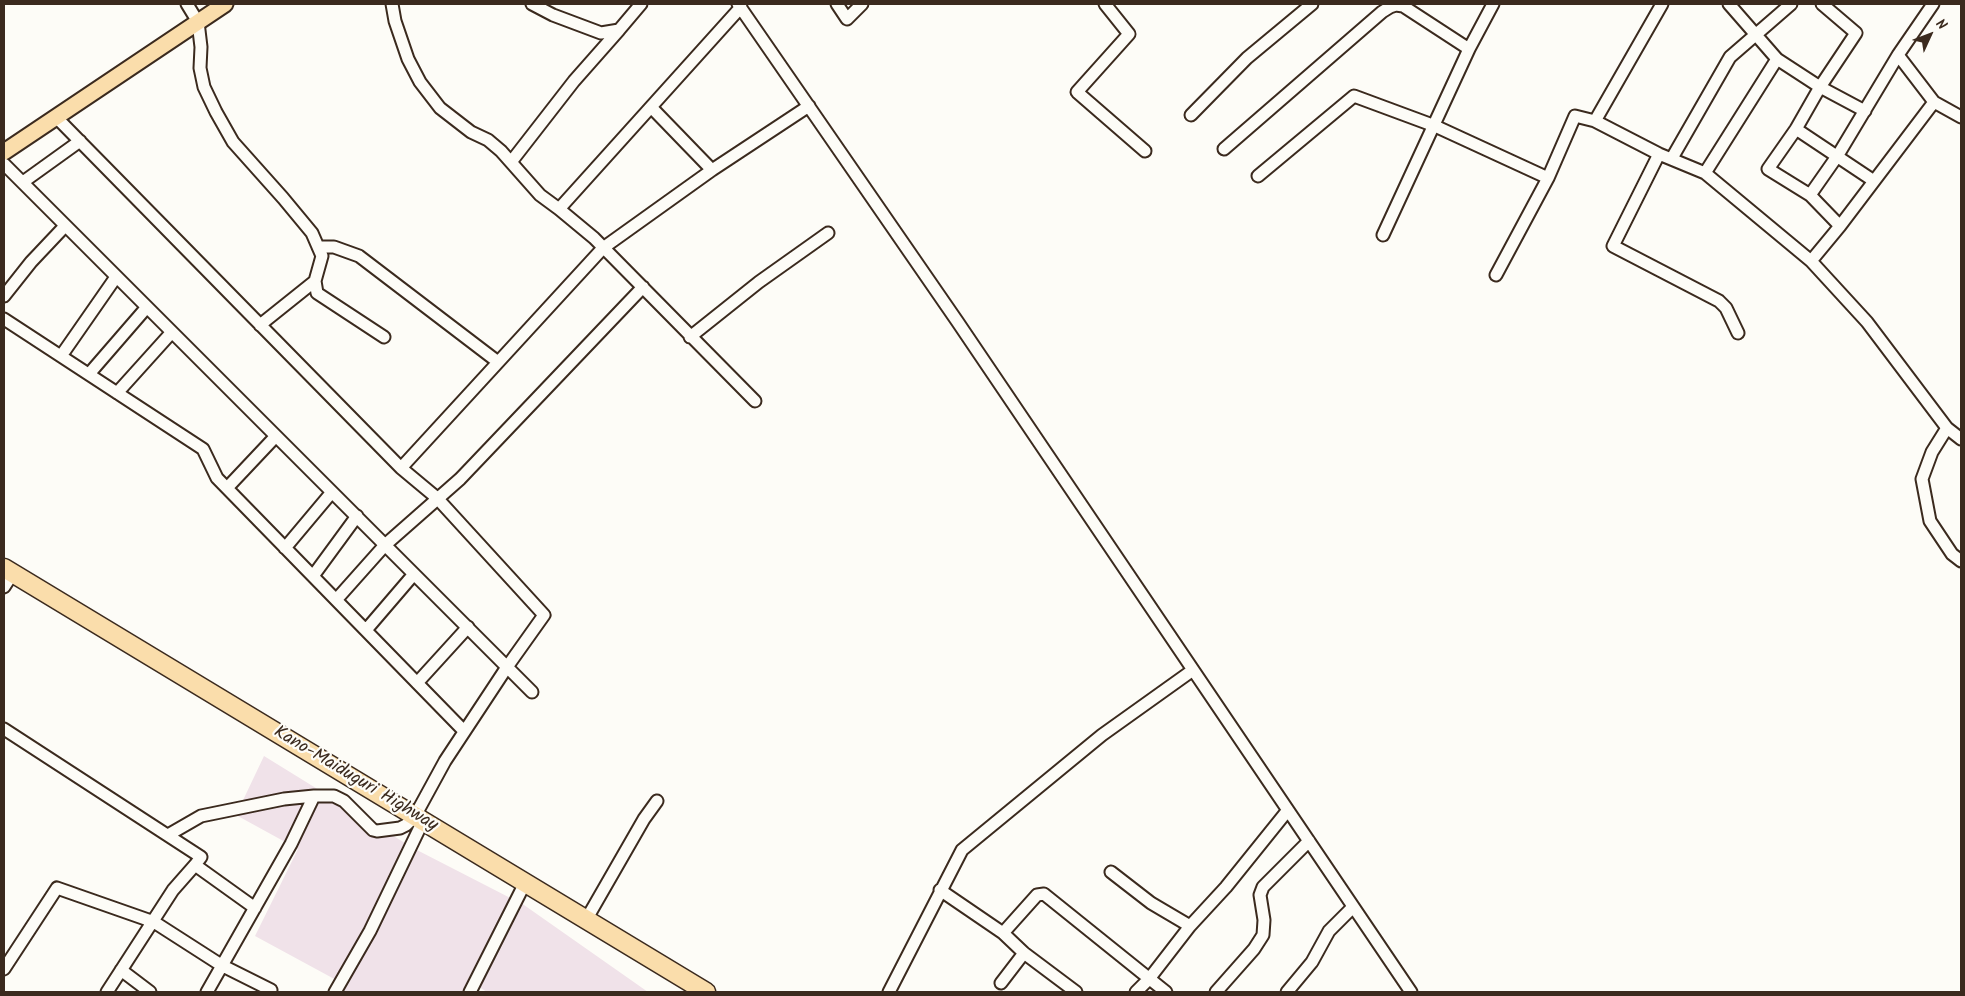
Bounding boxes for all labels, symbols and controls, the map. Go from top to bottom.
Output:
north arrow [1905,10,1955,60]
text: N [1930,14,1952,36]
street label: Kano-Maiduguri Highway [269,722,441,838]

